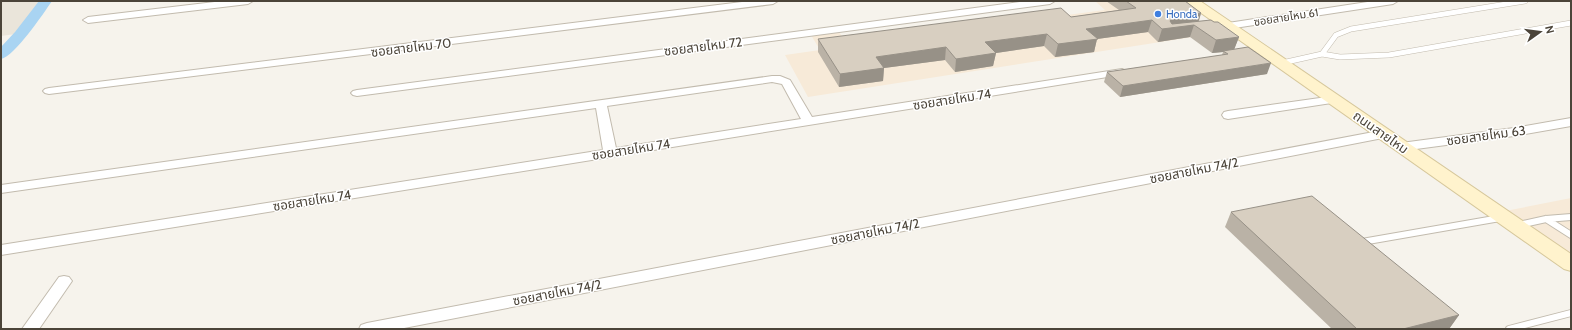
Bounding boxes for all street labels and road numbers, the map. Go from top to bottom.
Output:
street label: ซอยสายไหม 61 [1253,5,1319,29]
street label: ซอยสายไหม 72 [663,33,743,59]
street label: ซอยสายไหม 70 [370,34,452,60]
street label: ซอยสายไหม 74 [912,85,993,113]
street label: ถนนสายไหม [1350,107,1412,157]
street label: ซอยสายไหม 63 [1445,122,1527,148]
street label: ซอยสายไหม 74 [591,135,672,163]
street label: ซอยสายไหม 74/2 [1148,154,1240,186]
street label: ซอยสายไหม 74 [272,186,353,214]
street label: ซอยสายไหม 74/2 [829,215,921,247]
street label: ซอยสายไหม 74/2 [511,276,603,308]

